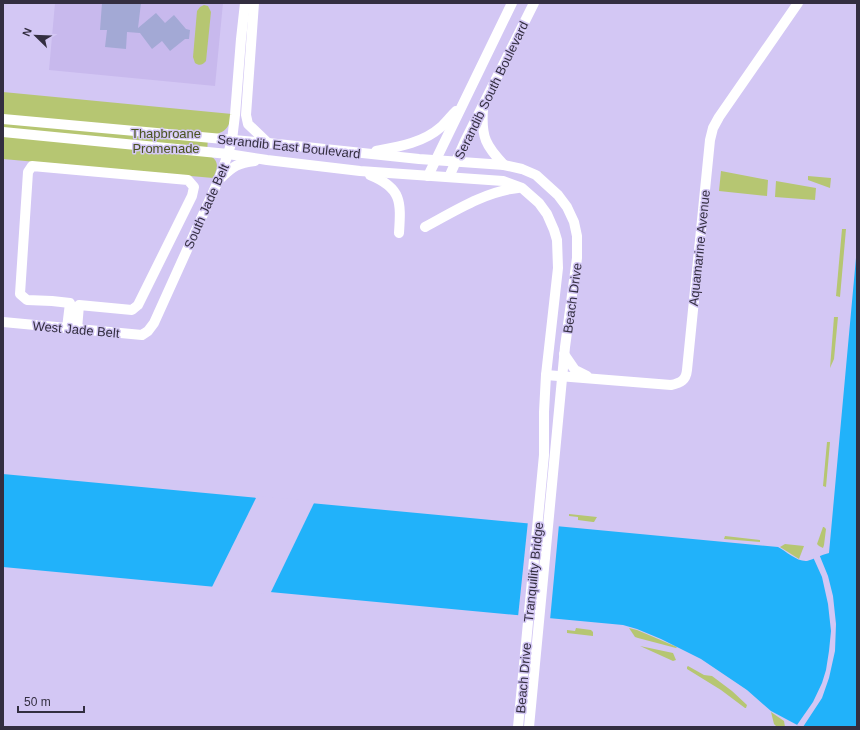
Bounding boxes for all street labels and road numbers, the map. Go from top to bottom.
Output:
street label: Serandib South Boulevard [451,19,531,162]
street label: Serandib East Boulevard [217,132,361,161]
street label: South Jade Belt [181,161,232,251]
street label: Aquamarine Avenue [686,189,713,307]
street label: Beach Drive [560,262,585,334]
street label: West Jade Belt [32,318,120,341]
street label: Tranquility Bridge [521,521,546,623]
street label: Beach Drive [513,642,534,714]

